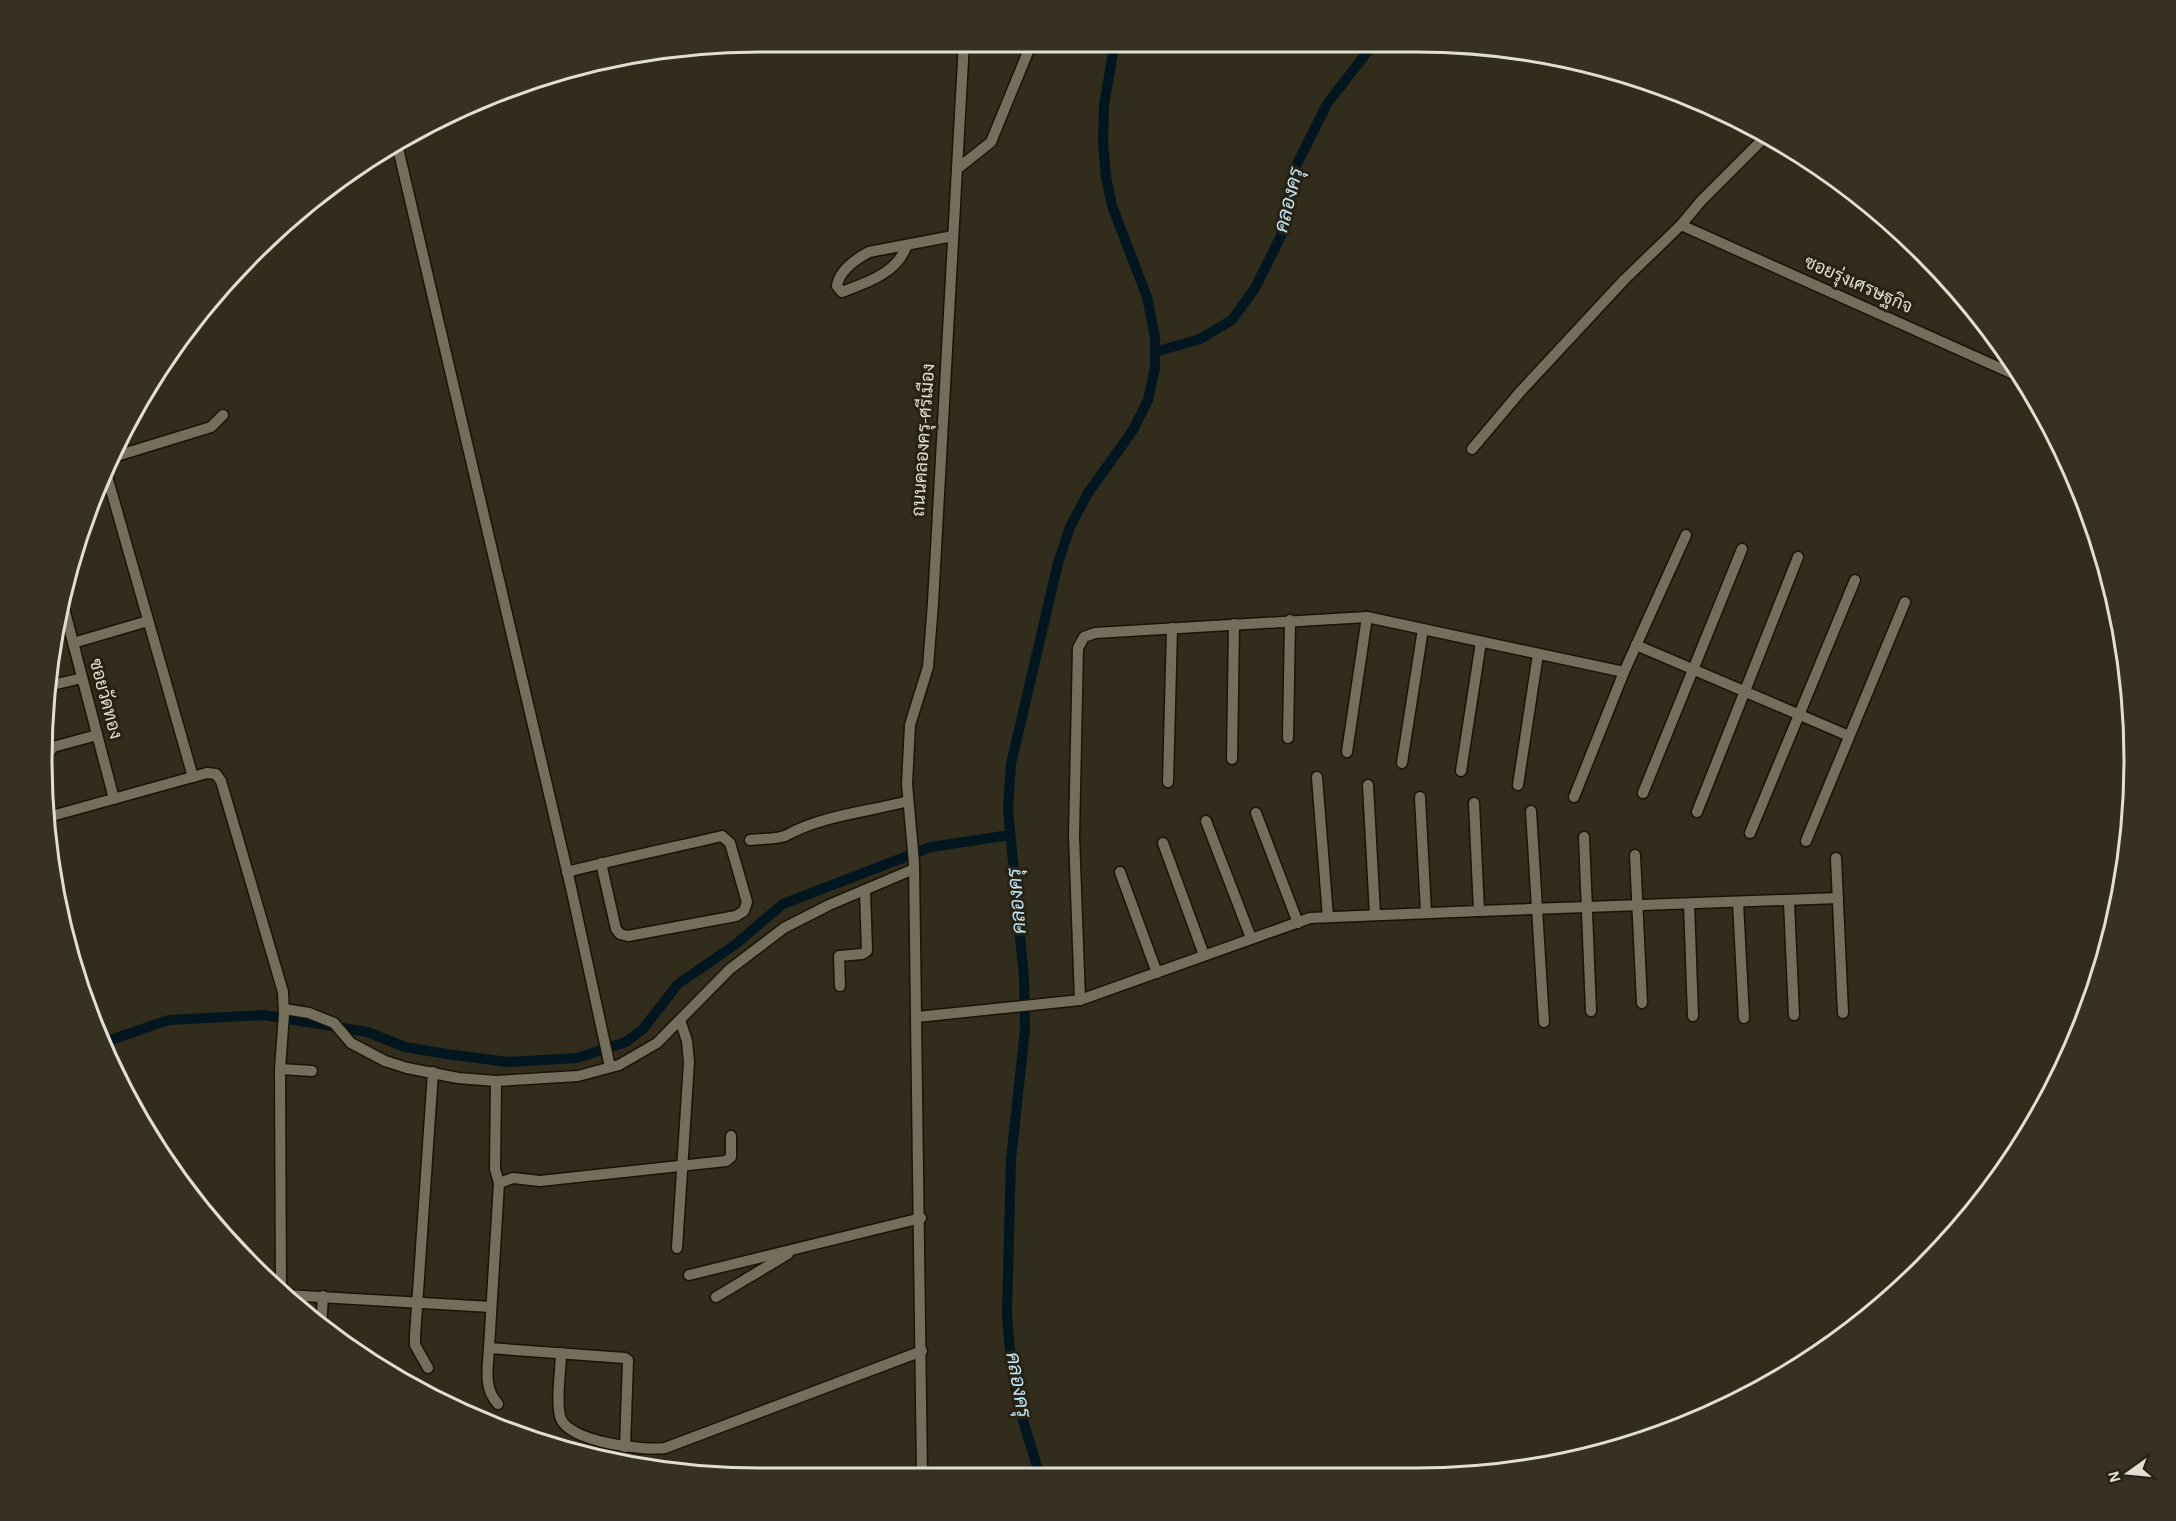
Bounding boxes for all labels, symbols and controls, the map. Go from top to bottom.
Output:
water label: คลองครุ [1271,164,1310,235]
street label: ซอยรุ่งเศรษฐกิจ [1800,249,1916,319]
street label: ถนนคลองครุ-ศรีเมือง [905,362,940,517]
street label: ซอยวัดทอง [86,656,127,741]
water label: คลองครุ [1004,866,1033,935]
water label: คลองครุ [999,1351,1034,1421]
north arrow [2098,1443,2158,1503]
text: N [2105,1469,2124,1484]

